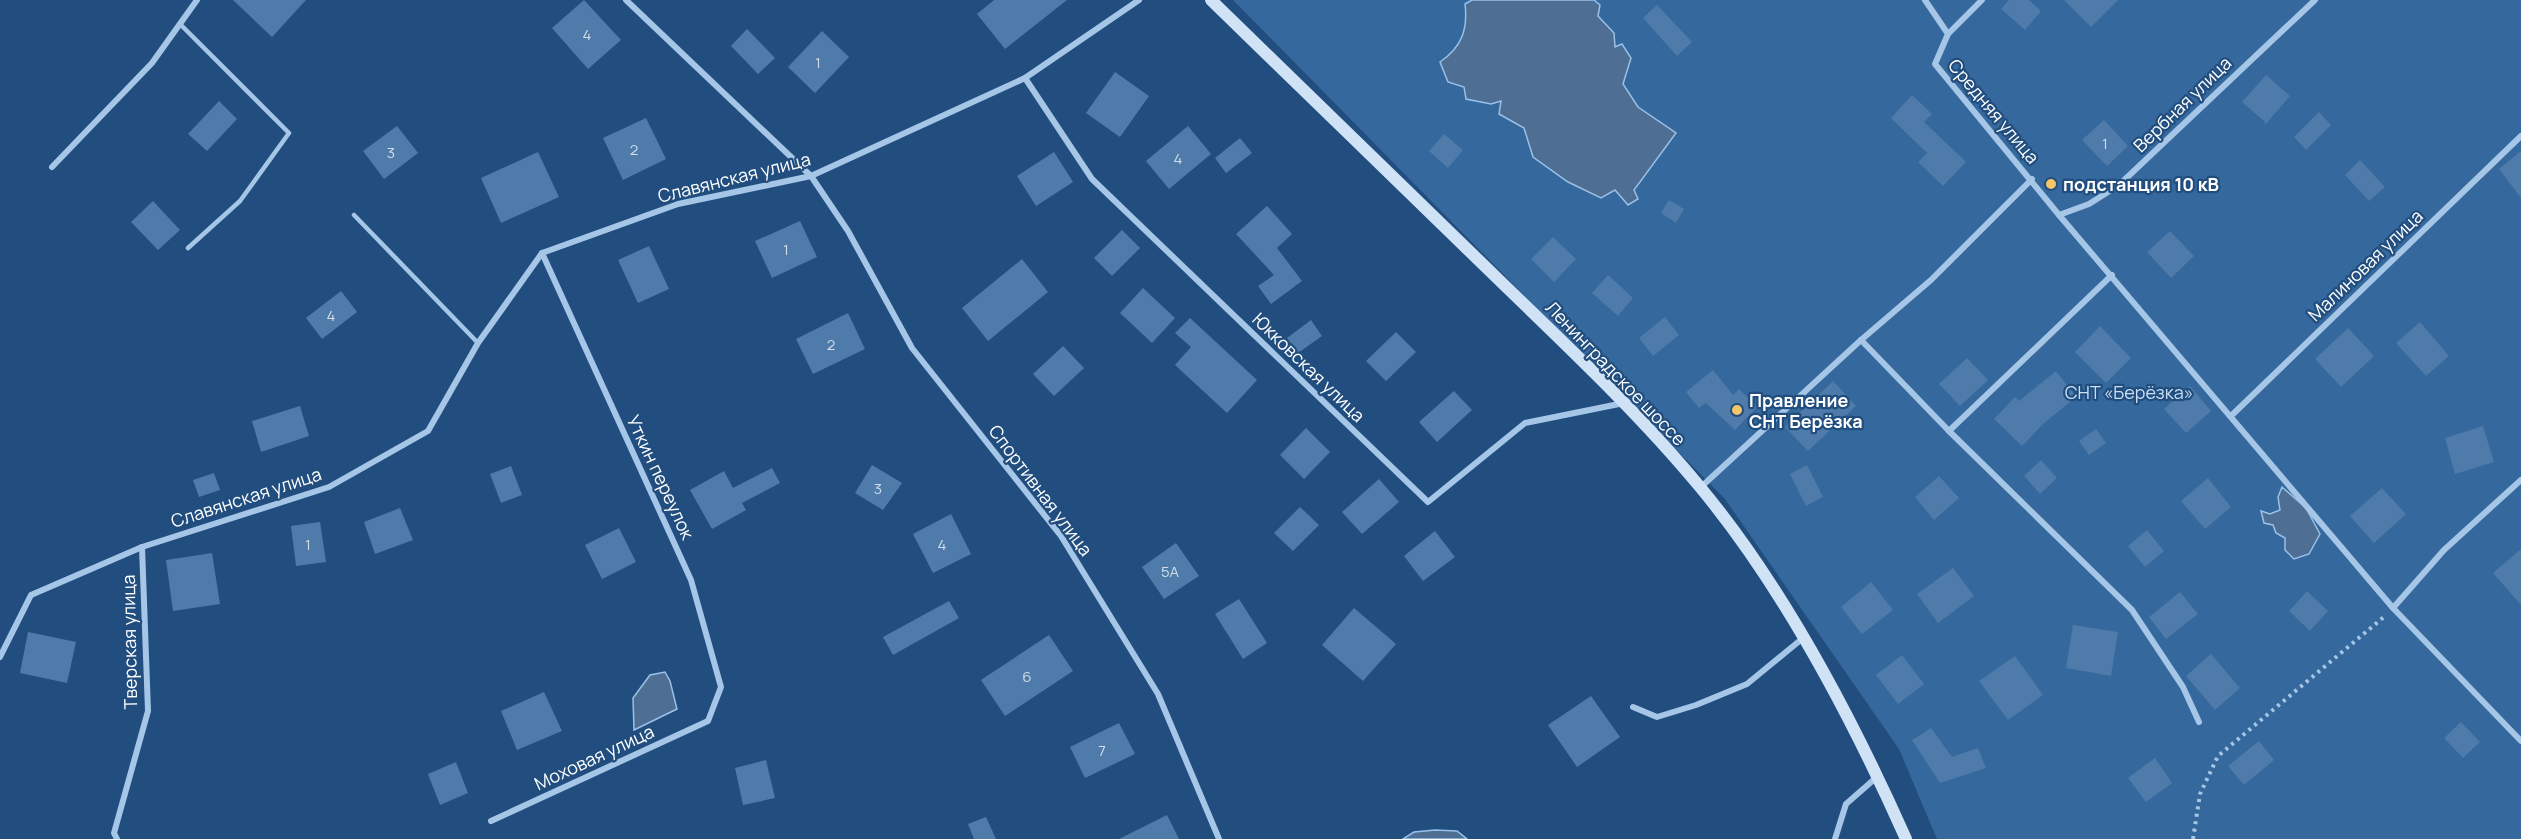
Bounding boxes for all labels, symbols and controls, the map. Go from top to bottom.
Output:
house number: 4 [583,24,592,45]
street label: Вербная улица [2128,51,2236,157]
house number: 1 [815,52,821,73]
street label: Средняя улица [1943,54,2045,168]
house number: 1 [2102,133,2108,154]
house number: 2 [630,139,638,160]
house number: 3 [387,142,395,163]
street label: Славянская улица [655,146,813,208]
house number: 4 [1174,148,1183,169]
place label: подстанция 10 кВ [2063,172,2219,196]
marker: подстанция 10 кВ [2044,177,2058,191]
street label: Малиновая улица [2302,204,2428,326]
house number: 1 [783,239,789,260]
street label: Ленинградское шоссе [1541,295,1691,451]
house number: 4 [327,305,336,326]
street label: Юкковская улица [1248,307,1370,427]
house number: 2 [827,334,835,355]
park label: СНТ «Берёзка» [2065,380,2193,404]
place label: Правление СНТ Берёзка [1749,388,1863,433]
marker: Правление СНТ Берёзка [1730,403,1744,417]
street label: Уткин переулок [622,411,701,544]
street label: Спортивная улица [984,419,1098,561]
street label: Славянская улица [168,461,324,533]
house number: 3 [874,478,882,499]
house number: 1 [305,534,311,555]
house number: 4 [938,534,947,555]
house number: 5А [1161,561,1180,582]
street label: Тверская улица [116,574,142,710]
house number: 6 [1022,666,1032,687]
street label: Моховая улица [530,719,658,795]
house number: 7 [1098,740,1106,761]

